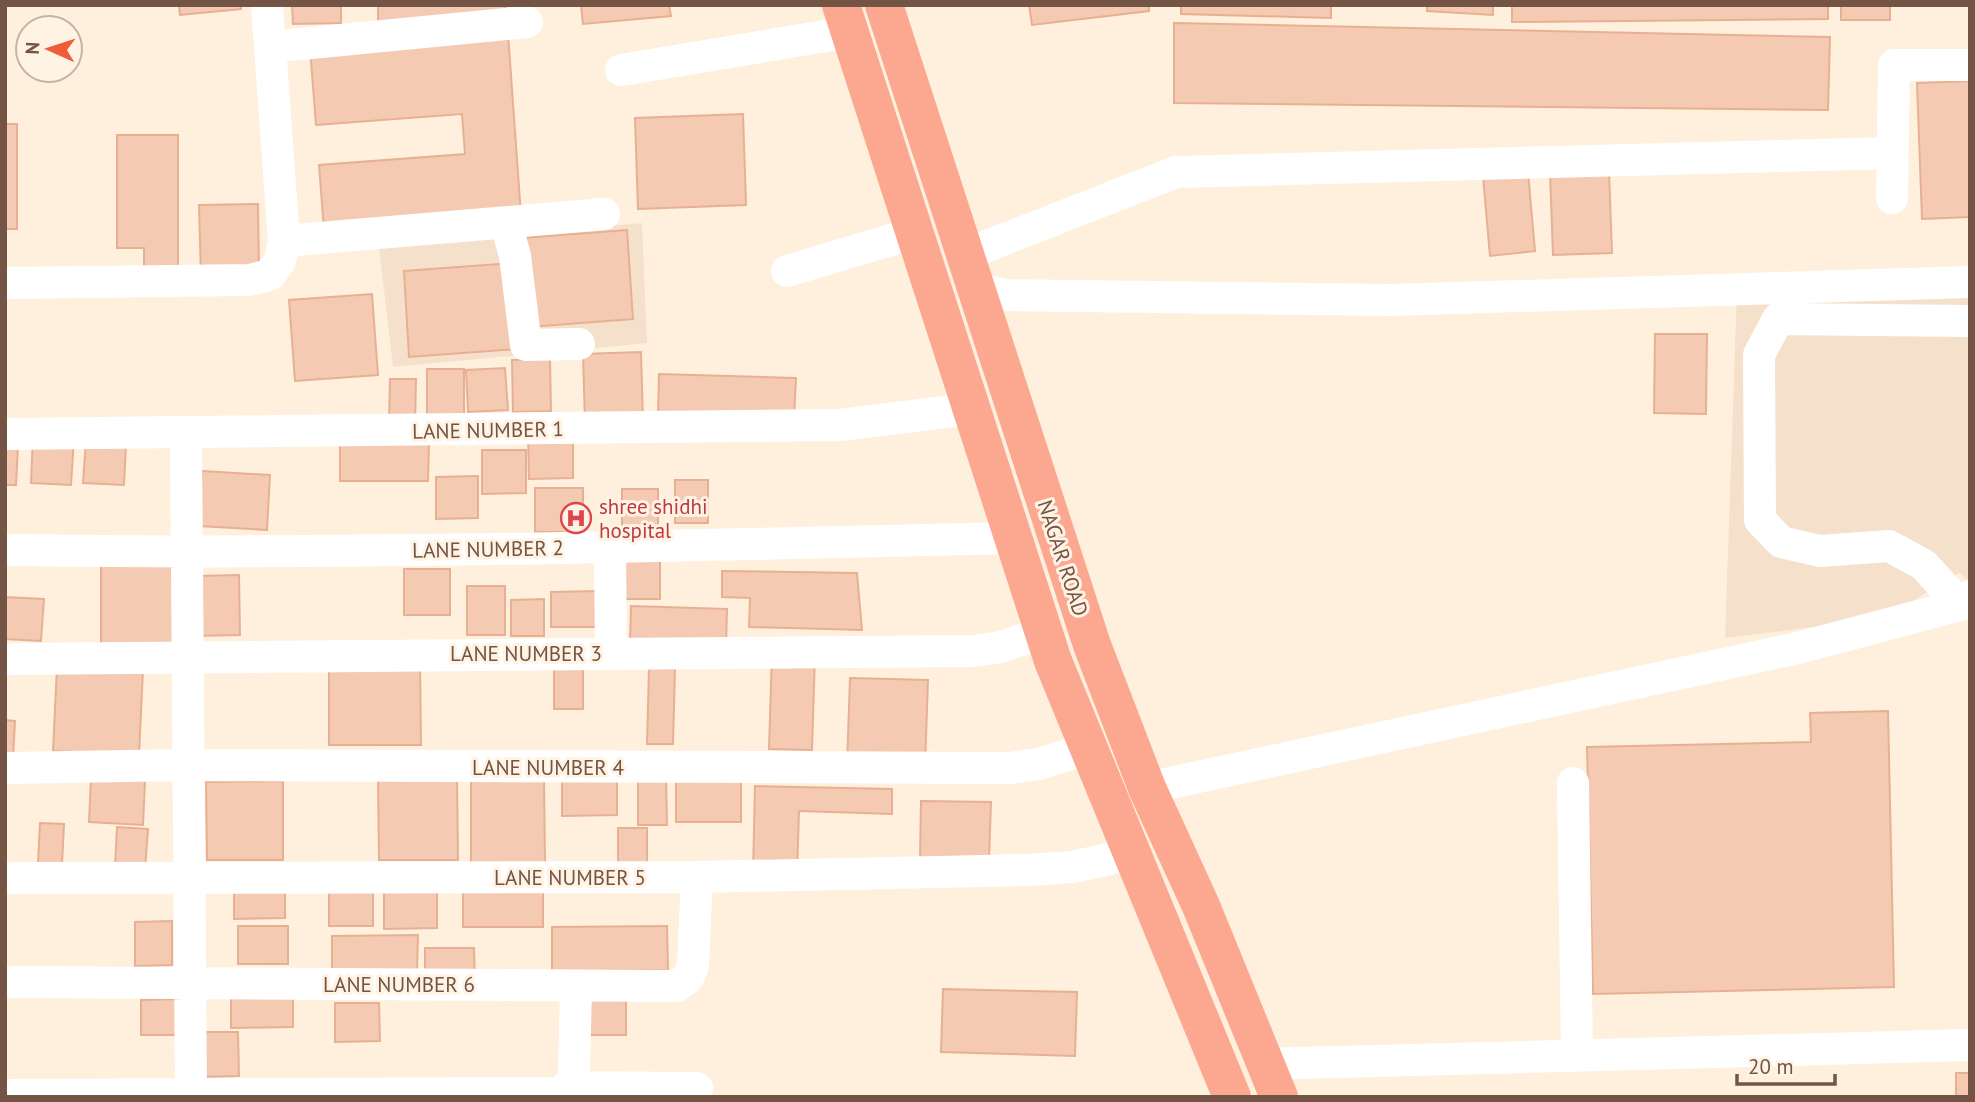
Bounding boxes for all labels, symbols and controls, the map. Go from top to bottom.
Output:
north arrow [14,14,84,84]
text: N [20,41,44,55]
street label: LANE NUMBER 1 [412,415,564,445]
place label: shree shidhi hospital [599,493,708,544]
street label: NAGAR ROAD [1032,496,1094,620]
hospital icon: shree shidhi hospital [559,501,593,535]
street label: LANE NUMBER 2 [412,534,564,564]
street label: LANE NUMBER 3 [450,640,602,667]
street label: LANE NUMBER 4 [472,754,624,781]
street label: LANE NUMBER 5 [494,864,646,891]
street label: LANE NUMBER 6 [323,971,475,998]
scale bar [1737,1042,1835,1086]
text: 20 m [1748,1053,1794,1080]

